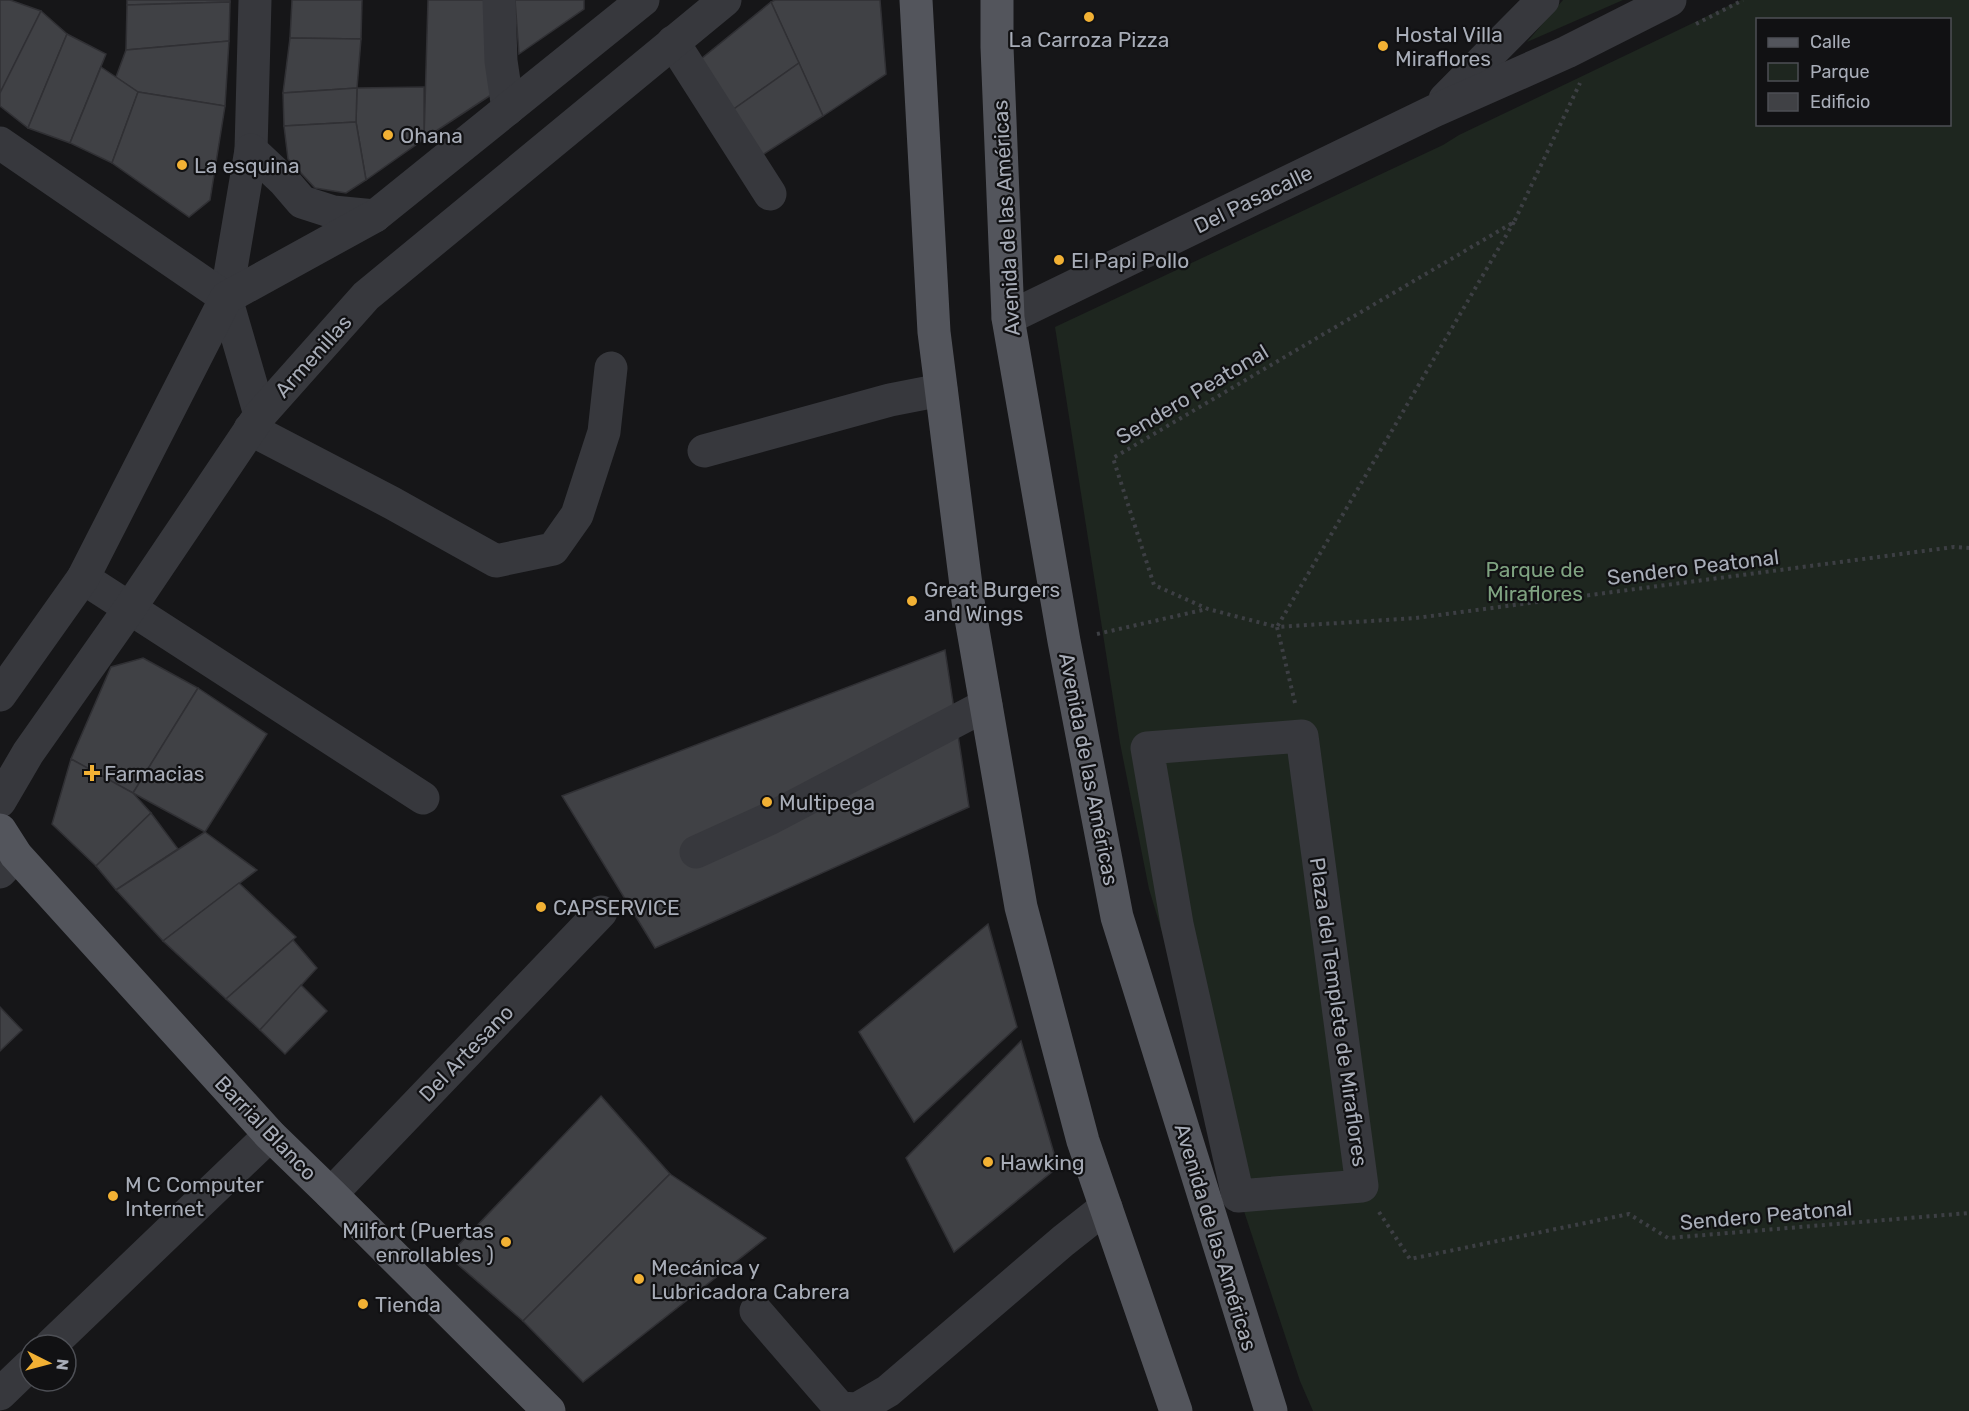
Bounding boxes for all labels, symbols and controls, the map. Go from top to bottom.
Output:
marker: La Carroza Pizza [1082,10,1096,24]
legend [1756,18,1951,126]
place label: Hostal Villa Miraflores [1395,22,1503,71]
place label: La Carroza Pizza [1009,27,1169,52]
text: Calle [1810,31,1851,53]
marker: Hostal Villa Miraflores [1376,39,1390,53]
text: Parque [1810,61,1870,83]
text: Edificio [1810,91,1870,113]
street label: Avenida de las Américas [987,99,1025,337]
place label: Ohana [400,123,463,148]
marker: Ohana [381,128,395,142]
place label: La esquina [194,153,300,178]
marker: La esquina [175,158,189,172]
street label: Del Pasacalle [1190,160,1316,238]
place label: El Papi Pollo [1071,248,1189,273]
marker: El Papi Pollo [1052,253,1066,267]
street label: Armenillas [269,309,357,403]
street label: Sendero Peatonal [1111,339,1273,449]
street label: Sendero Peatonal [1606,544,1780,590]
park label: Parque de Miraflores [1486,557,1584,606]
place label: Great Burgers and Wings [924,577,1060,626]
marker: Great Burgers and Wings [905,594,919,608]
street label: Avenida de las Américas [1054,651,1124,887]
place label: Farmacias [104,761,204,786]
marker: Farmacias [85,766,99,780]
place label: Multipega [779,790,875,815]
marker: Multipega [760,795,774,809]
street label: Plaza del Templete de Miraflores [1305,856,1373,1168]
place label: CAPSERVICE [553,895,680,920]
marker: CAPSERVICE [534,900,548,914]
street label: Del Artesano [414,999,518,1107]
street label: Barrial Blanco [210,1071,322,1185]
street label: Avenida de las Américas [1170,1120,1262,1354]
place label: Hawking [1000,1150,1085,1175]
marker: Hawking [981,1155,995,1169]
place label: M C Computer Internet [125,1172,264,1221]
marker: M C Computer Internet [106,1189,120,1203]
street label: Sendero Peatonal [1679,1195,1853,1235]
place label: Milfort (Puertas enrollables ) [342,1218,494,1267]
marker: Milfort (Puertas enrollables ) [499,1235,513,1249]
place label: Mecánica y Lubricadora Cabrera [651,1255,850,1304]
marker: Mecánica y Lubricadora Cabrera [632,1272,646,1286]
place label: Tienda [375,1292,441,1317]
marker: Tienda [356,1297,370,1311]
north arrow [18,1333,78,1393]
text: N [52,1358,72,1371]

